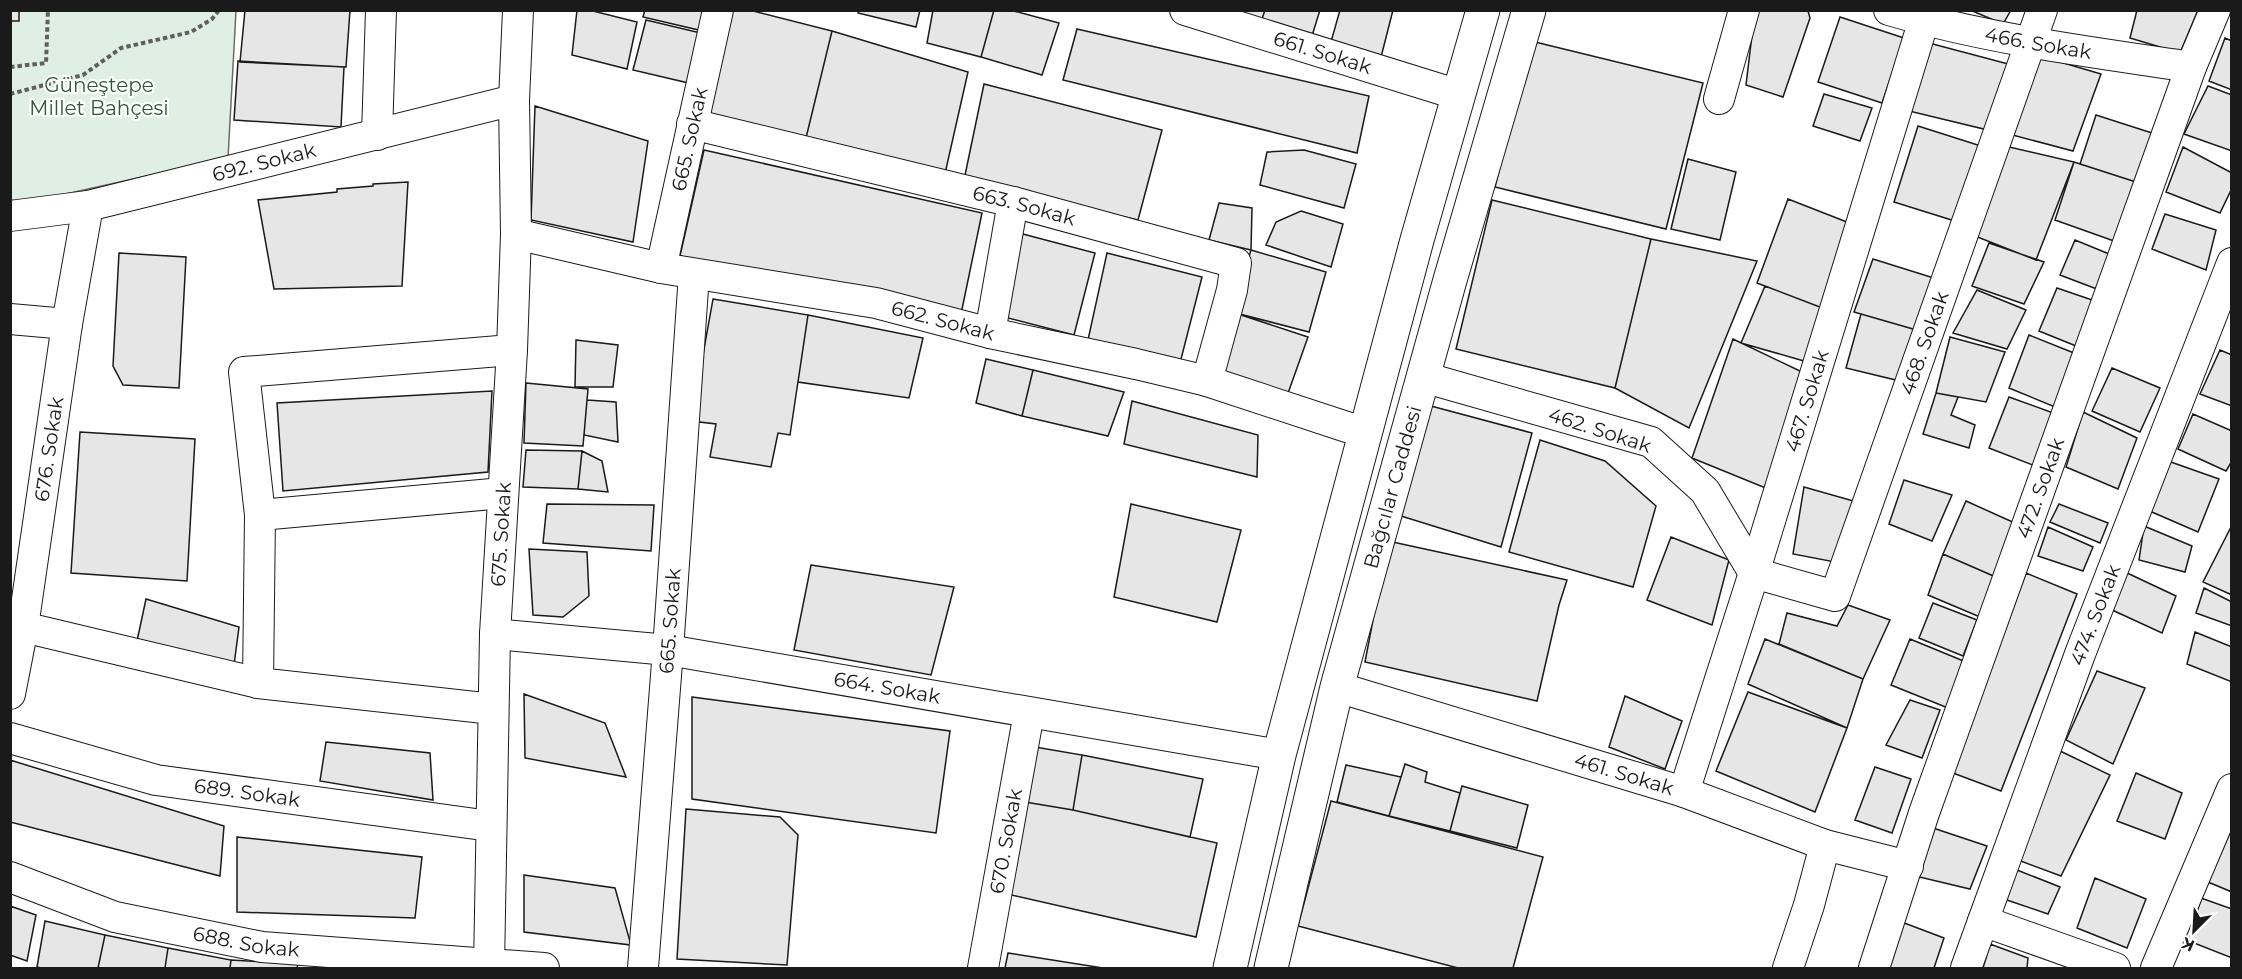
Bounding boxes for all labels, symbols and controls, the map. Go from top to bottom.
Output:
street label: 466. Sokak [1983,22,2093,64]
street label: 661. Sokak [1271,26,1375,79]
park label: Güneştepe Millet Bahçesi [29,73,169,120]
street label: 665. Sokak [666,85,713,193]
street label: 692. Sokak [210,138,318,187]
street label: 663. Sokak [970,181,1078,231]
street label: 468. Sokak [1895,288,1954,398]
street label: 662. Sokak [889,296,997,346]
street label: 467. Sokak [1780,347,1834,455]
street label: 676. Sokak [29,395,68,503]
street label: 462. Sokak [1545,402,1655,458]
street label: Bağcılar Caddesi [1358,403,1427,571]
street label: 472. Sokak [2011,434,2069,542]
street label: 675. Sokak [486,481,516,587]
street label: 474. Sokak [2065,561,2126,669]
street label: 665. Sokak [654,568,686,675]
street label: 664. Sokak [832,667,942,709]
street label: 461. Sokak [1572,748,1677,800]
street label: 689. Sokak [193,773,302,812]
street label: 670. Sokak [985,787,1027,896]
north arrow [2164,901,2224,961]
street label: 688. Sokak [191,921,300,962]
text: K [2178,933,2197,955]

